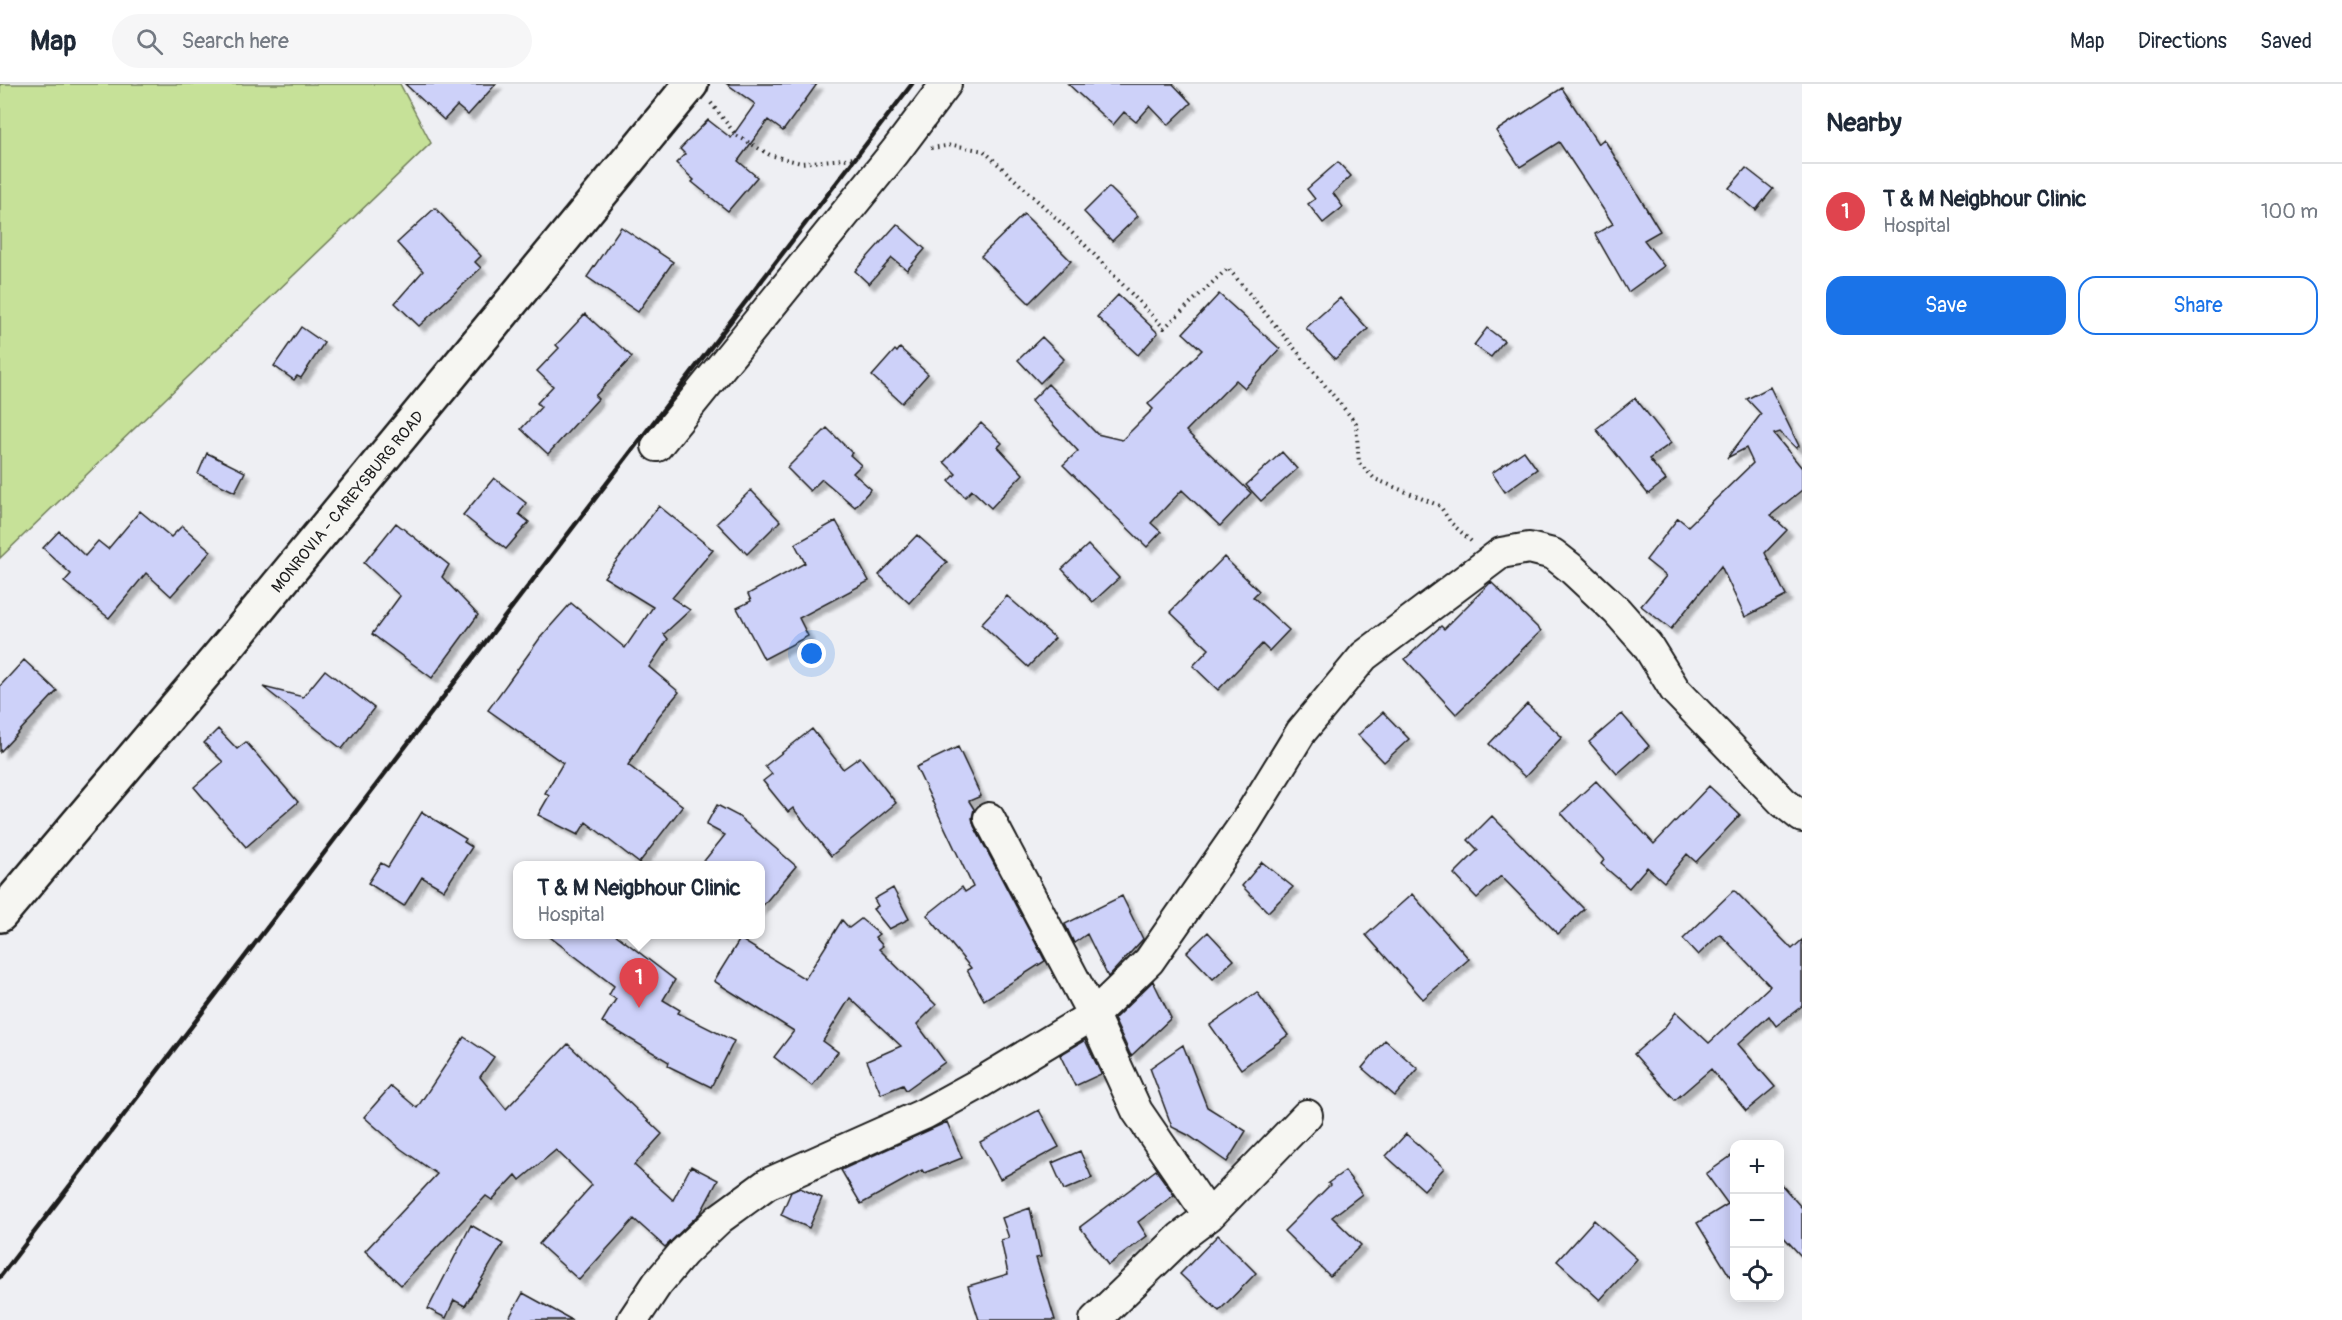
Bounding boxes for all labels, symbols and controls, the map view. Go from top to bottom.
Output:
search box [112,14,532,68]
text: Map [30,24,76,59]
icon: search [133,25,166,58]
text: Search here [181,27,289,55]
text: Map [2070,28,2105,55]
text: Directions [2138,28,2227,55]
text: Saved [2260,28,2312,55]
text: Nearby [1826,107,1902,139]
text: T & M Neigbhour Clinic [1883,185,2087,213]
text: 1 [1842,199,1849,224]
text: 100 m [2261,199,2318,224]
text: Hospital [1883,213,1950,238]
button: Save [1826,276,2066,335]
button: Share [2078,276,2318,335]
street label: MONROVIA - CAREYSBURG ROAD [267,407,429,597]
your location [797,639,826,668]
popup [513,861,765,939]
text: T & M Neigbhour Clinic [537,874,741,902]
text: Hospital [537,902,605,927]
pin: 1 [620,958,658,1008]
map controls [1730,1140,1784,1302]
button: + [1730,1140,1784,1194]
button: − [1730,1194,1784,1248]
button: locate [1730,1248,1784,1302]

